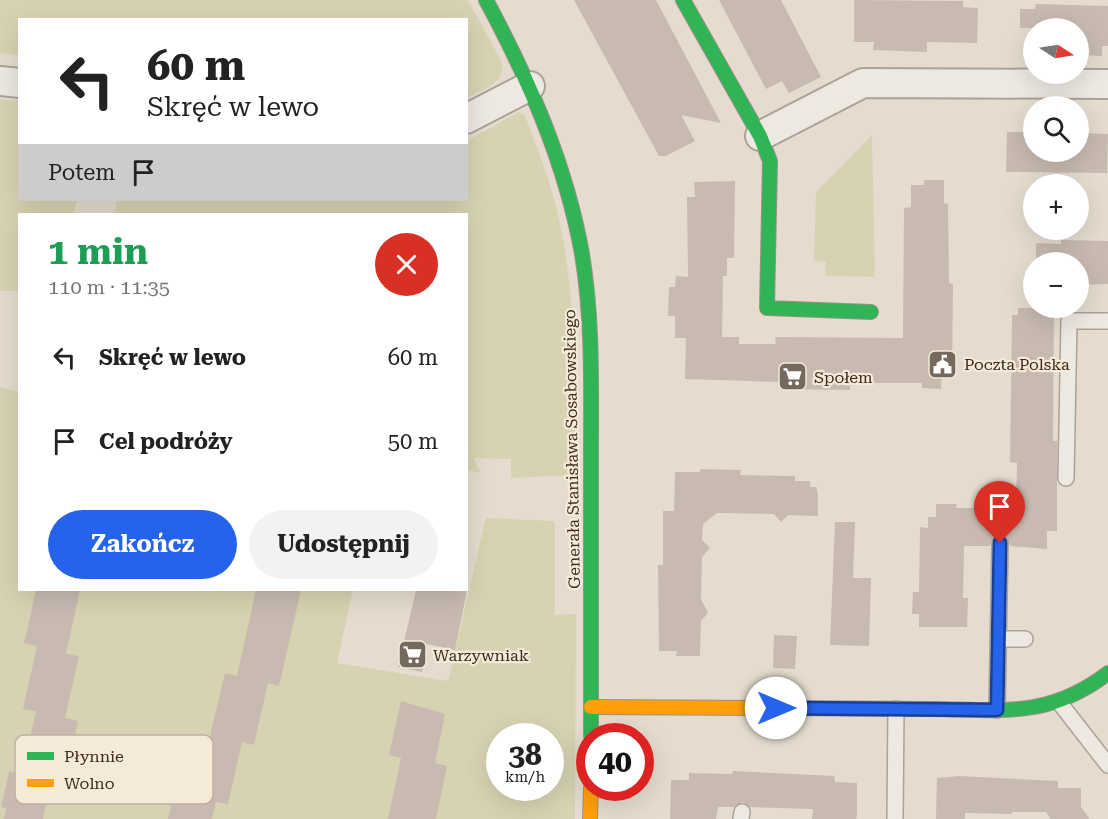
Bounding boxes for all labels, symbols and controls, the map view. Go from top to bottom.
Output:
north arrow [1023,18,1089,84]
map controls [1023,18,1089,318]
text: 60 m [147,41,245,90]
icon: left [48,42,126,120]
text: Skręć w lewo [147,91,319,123]
button: search [1023,96,1089,162]
icon: arrive [127,156,160,189]
text: Potem [48,160,115,185]
button: + [1023,174,1089,240]
text: 1 min [48,231,148,273]
button: close [375,233,438,296]
button: − [1023,252,1089,318]
text: 110 m · 11:35 [48,275,170,299]
street label: Generała Stanisława Sosabowskiego [560,309,584,589]
icon: left [48,341,81,374]
text: Skręć w lewo [99,345,246,370]
text: 60 m [388,345,438,370]
public building icon: Poczta Polska [927,348,959,380]
place label: Poczta Polska [964,355,1070,374]
supermarket icon: Społem [777,361,809,393]
place label: Społem [814,368,873,387]
icon: arrive [48,425,81,458]
text: Cel podróży [99,429,233,454]
text: 50 m [388,429,438,454]
pin [974,481,1025,543]
icon: arrive [983,490,1016,523]
button: Zakończ [48,510,237,579]
button: Udostępnij [249,510,438,579]
supermarket icon: Warzywniak [396,639,428,671]
place label: Warzywniak [433,646,529,665]
position arrow [744,676,808,740]
speed limit sign: 40 [576,723,654,801]
legend [15,735,213,804]
text: 38 [508,737,542,772]
text: Płynnie [64,747,124,766]
text: km/h [505,768,545,786]
text: Wolno [64,774,115,793]

